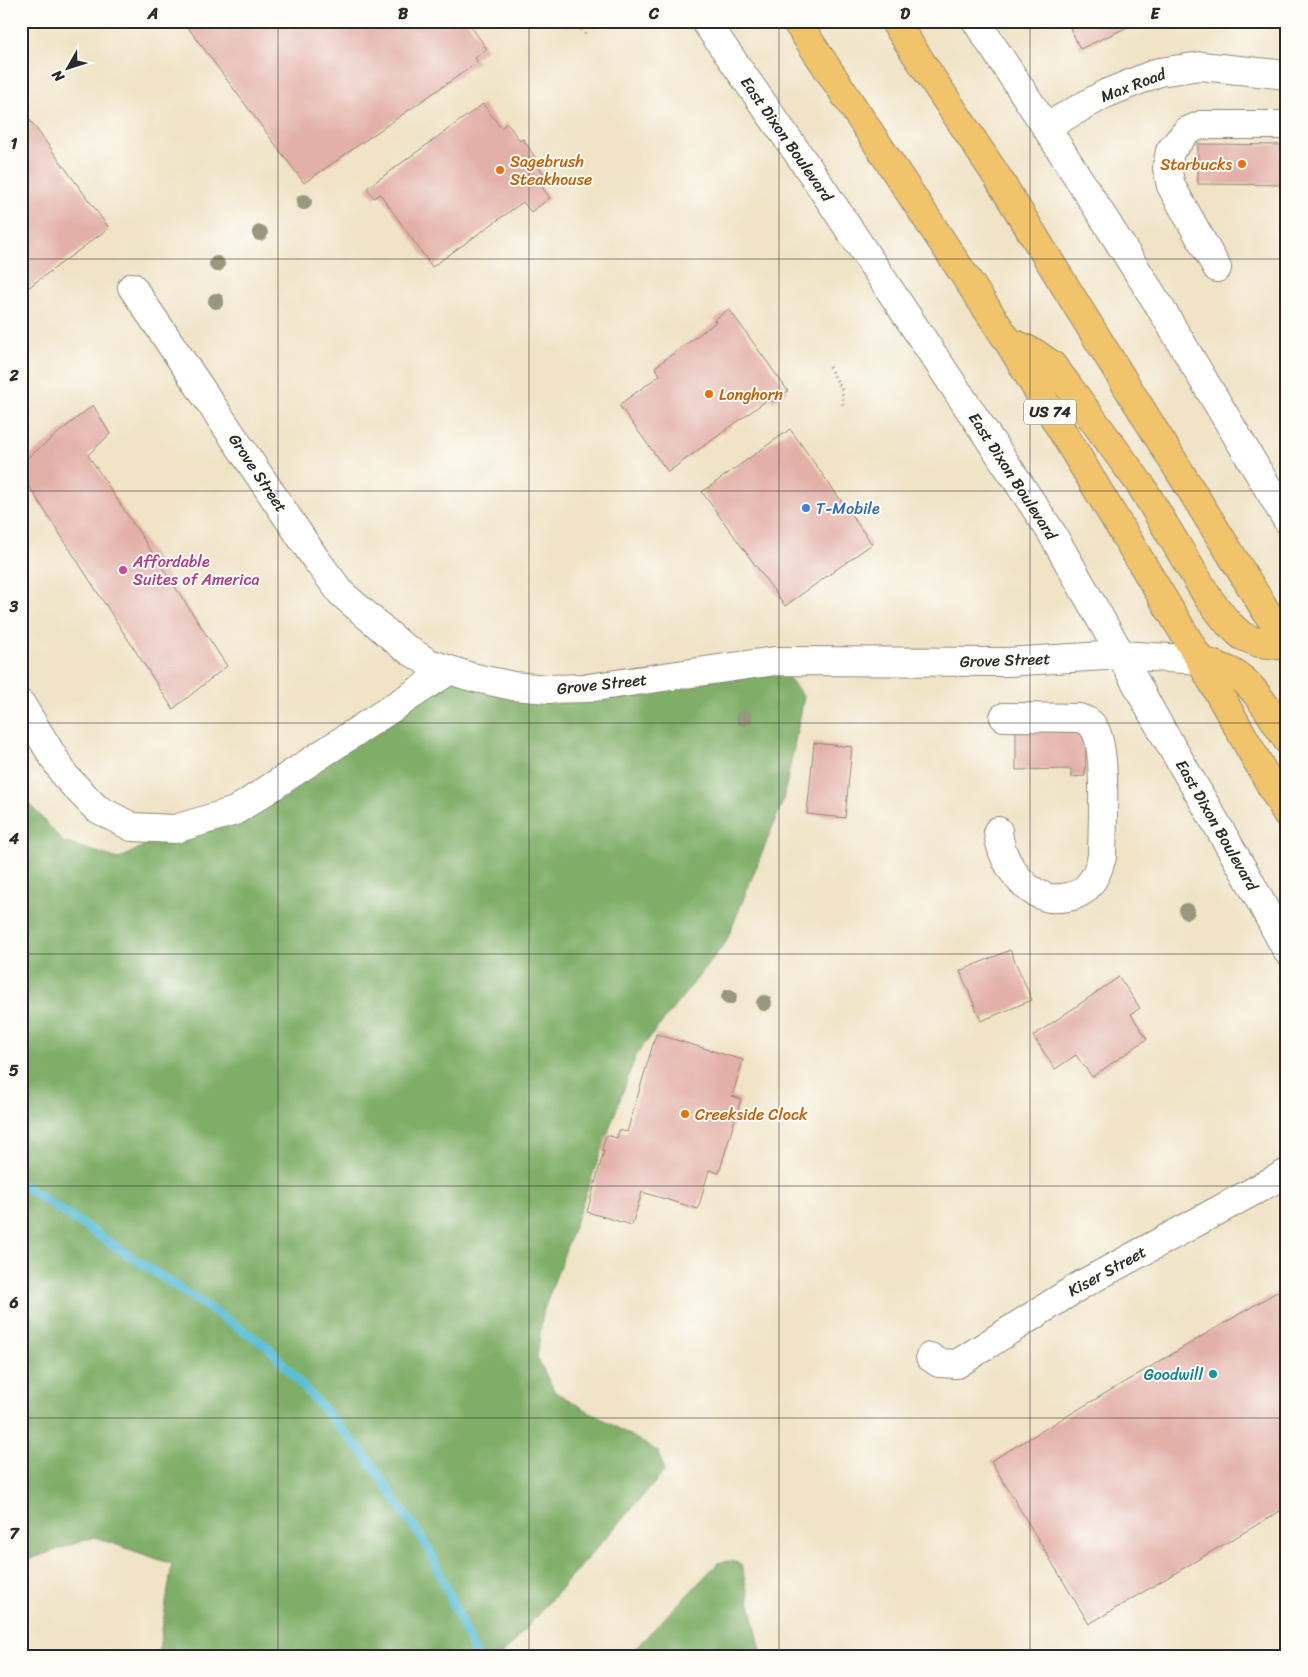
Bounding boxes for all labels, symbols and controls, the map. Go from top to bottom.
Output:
text: A [147,0,158,28]
text: B [398,0,409,28]
text: C [648,0,660,28]
text: D [900,0,910,28]
text: E [1151,0,1161,28]
north arrow [42,42,92,92]
street label: Max Road [1096,59,1171,111]
text: N [45,64,72,88]
street label: East Dixon Boulevard [733,70,842,209]
text: 1 [11,129,18,158]
place label: Sagebrush Steakhouse [510,147,592,194]
place label: Starbucks [1160,150,1232,179]
marker: Starbucks [1236,158,1248,170]
marker: Sagebrush Steakhouse [494,164,506,176]
text: 2 [8,361,19,390]
place label: Longhorn [719,380,783,409]
marker: Longhorn [703,388,715,400]
road number: US 74 [1024,400,1076,424]
street label: East Dixon Boulevard [961,406,1066,547]
street label: Grove Street [221,427,295,519]
place label: T-Mobile [816,494,880,523]
marker: T-Mobile [800,502,812,514]
place label: Affordable Suites of America [132,547,260,594]
marker: Affordable Suites of America [117,564,129,576]
text: 3 [9,592,19,621]
street label: Grove Street [959,644,1051,676]
street label: Grove Street [555,665,649,703]
street label: East Dixon Boulevard [1167,754,1267,898]
text: 4 [8,824,19,853]
text: 5 [9,1056,19,1085]
place label: Creekside Clock [695,1100,808,1129]
marker: Creekside Clock [679,1108,691,1120]
street label: Kiser Street [1062,1237,1152,1305]
text: 6 [8,1288,19,1317]
place label: Goodwill [1144,1360,1203,1389]
marker: Goodwill [1207,1368,1219,1380]
text: 7 [9,1519,20,1548]

